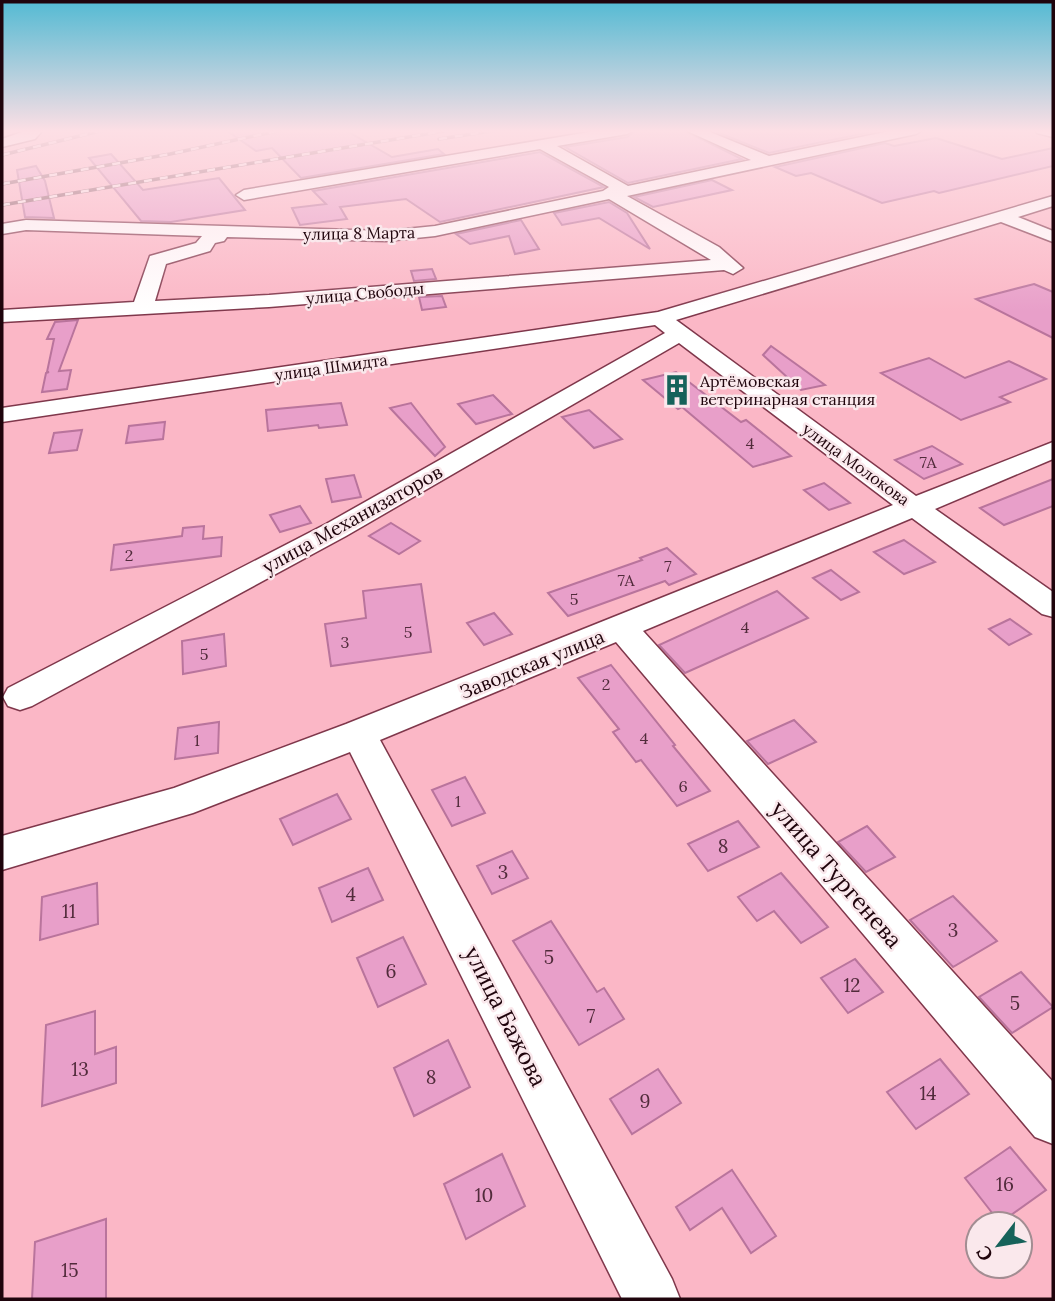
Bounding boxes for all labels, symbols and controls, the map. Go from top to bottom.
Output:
street label: улица 8 Марта [303,222,415,244]
street label: улица Свободы [305,278,425,308]
street label: улица Шмидта [273,349,389,385]
place label: Артёмовская ветеринарная станция [699,371,875,409]
building icon: Артёмовская ветеринарная станция [660,373,694,407]
street label: улица Молокова [799,418,913,510]
house number: 4 [746,433,755,453]
house number: 7А [919,452,938,472]
street label: улица Механизаторов [258,459,446,579]
house number: 2 [125,545,133,565]
house number: 7 [664,556,672,576]
house number: 7А [617,570,636,590]
house number: 5 [570,589,578,609]
house number: 4 [741,617,750,637]
house number: 5 [404,622,412,642]
street label: Заводская улица [456,624,608,704]
house number: 3 [341,632,350,652]
house number: 5 [200,644,208,664]
house number: 2 [602,674,610,694]
house number: 4 [640,728,649,748]
house number: 1 [194,730,200,750]
house number: 6 [678,776,688,796]
house number: 1 [455,791,461,811]
street label: улица Тургенева [765,794,909,954]
house number: 8 [718,834,728,858]
house number: 3 [498,860,508,884]
house number: 4 [346,882,356,906]
house number: 11 [62,899,76,923]
house number: 3 [948,918,958,942]
street label: улица Бажова [458,941,554,1091]
house number: 5 [544,945,554,969]
house number: 6 [386,959,397,983]
house number: 12 [843,973,861,997]
house number: 5 [1010,991,1020,1015]
house number: 7 [587,1004,596,1028]
house number: 13 [71,1057,89,1081]
house number: 8 [426,1065,436,1089]
house number: 14 [919,1081,937,1105]
house number: 9 [640,1089,650,1113]
house number: 16 [996,1172,1014,1196]
house number: 10 [475,1183,493,1207]
north arrow [964,1210,1034,1280]
text: С [971,1242,998,1266]
house number: 15 [61,1258,79,1282]

